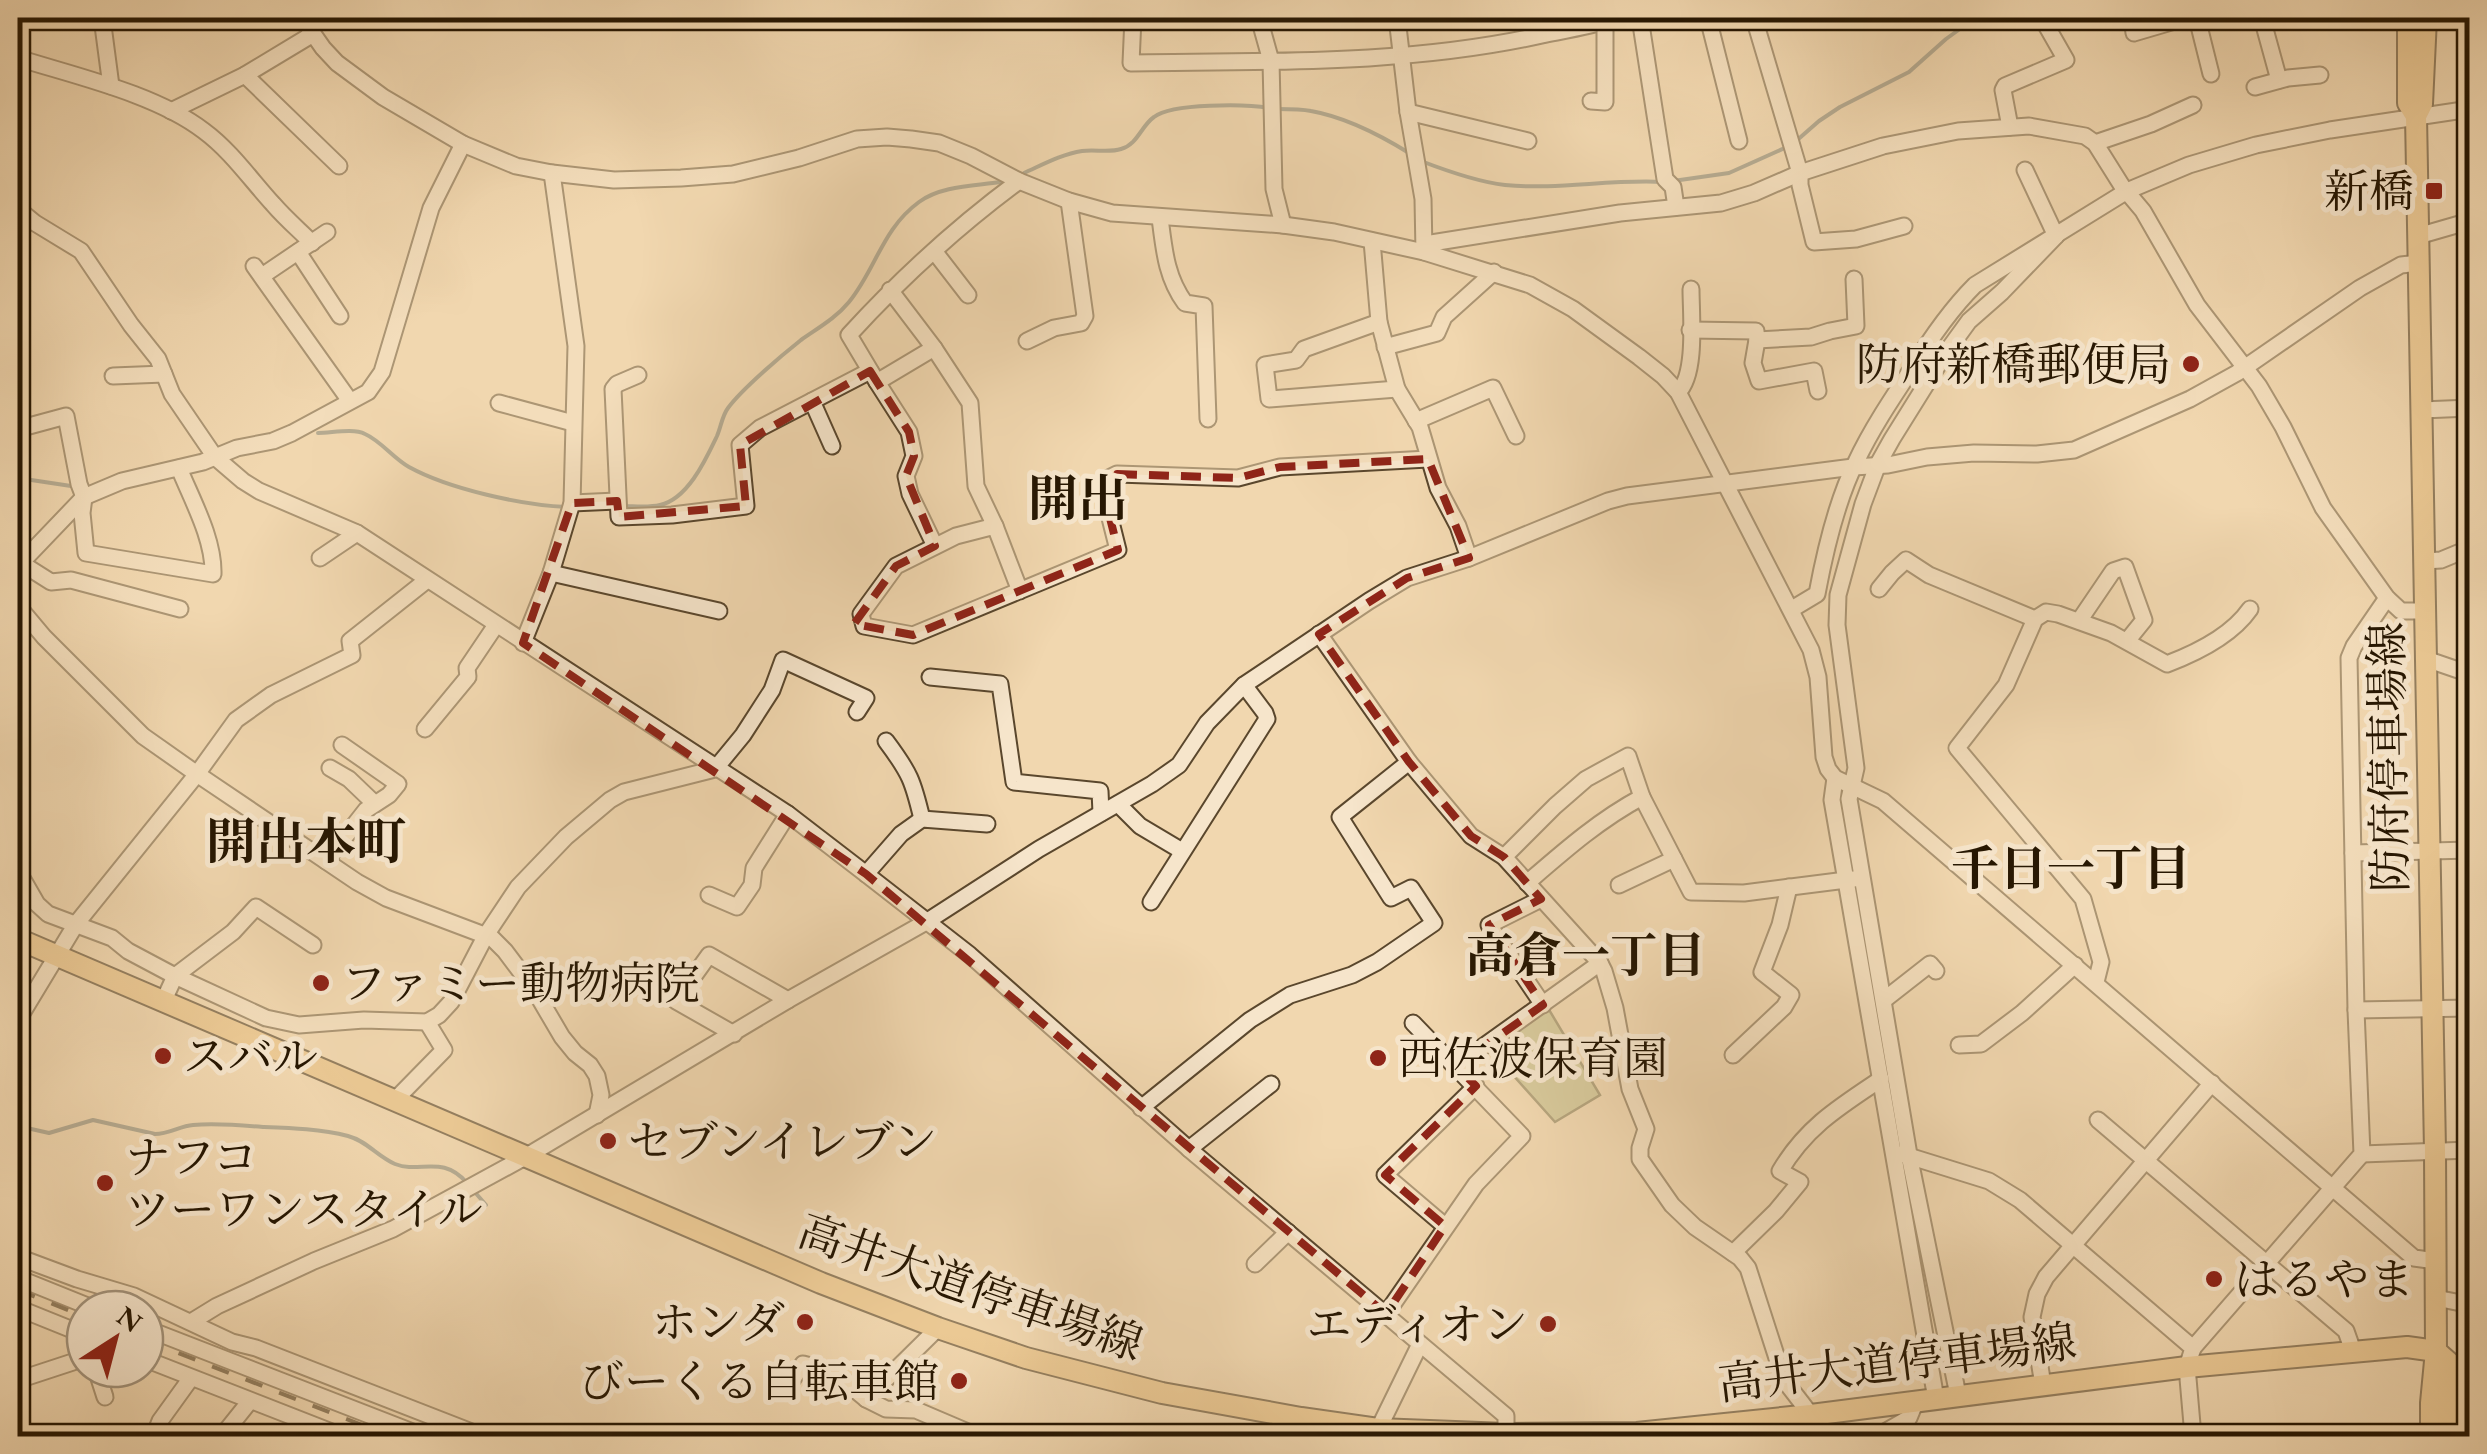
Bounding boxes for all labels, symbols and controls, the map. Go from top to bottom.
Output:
place label: 新橋 [2324,162,2414,220]
marker: 新橋 [2423,180,2445,202]
place label: 防府新橋郵便局 [1856,335,2171,393]
marker: 防府新橋郵便局 [2180,353,2202,375]
district label: 開出 [1028,466,1128,531]
street label: 防府停車場線 [2357,622,2419,892]
district label: 開出本町 [206,809,406,874]
district label: 千日一丁目 [1951,837,2191,899]
district label: 高倉一丁目 [1466,924,1706,986]
place label: ファミー動物病院 [341,954,700,1012]
marker: ファミー動物病院 [310,972,332,994]
place label: スバル [183,1027,318,1085]
place label: 西佐波保育園 [1398,1029,1668,1087]
marker: スバル [152,1045,174,1067]
marker: 西佐波保育園 [1367,1047,1389,1069]
place label: セブンイレブン [628,1112,937,1170]
place label: ナフコ ツーワンスタイル [125,1128,483,1238]
marker: セブンイレブン [597,1130,619,1152]
marker: ナフコ ツーワンスタイル [94,1172,116,1194]
street label: 高井大道停車場線 [791,1201,1151,1373]
place label: はるやま [2234,1250,2414,1308]
marker: はるやま [2203,1268,2225,1290]
north arrow [65,1289,165,1389]
place label: ホンダ [652,1293,785,1351]
place label: エディオン [1307,1295,1528,1353]
text: N [110,1298,150,1340]
marker: ホンダ [794,1311,816,1333]
street label: 高井大道停車場線 [1715,1311,2079,1413]
marker: エディオン [1537,1313,1559,1335]
place label: びーくる自転車館 [579,1352,939,1410]
marker: びーくる自転車館 [948,1370,970,1392]

